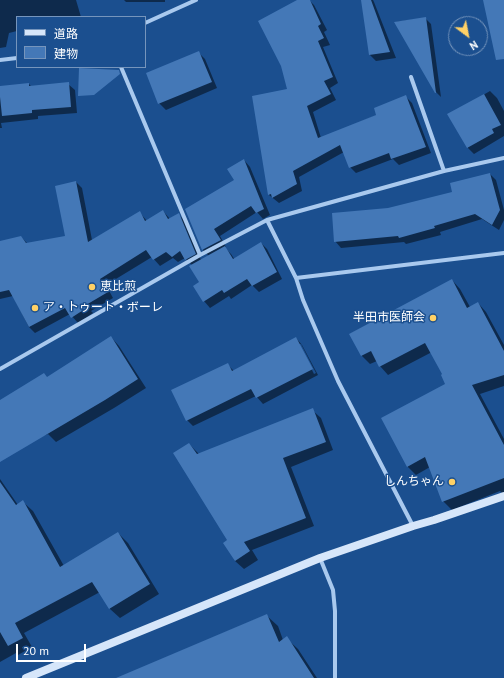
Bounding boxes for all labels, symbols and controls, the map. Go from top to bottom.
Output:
legend [16,16,146,68]
north arrow [448,16,488,56]
text: 道路 [54,26,78,41]
text: N [467,37,481,53]
text: 建物 [54,46,78,61]
place label: 恵比煎 [100,280,136,294]
marker: 恵比煎 [87,282,97,292]
place label: ア・トゥート・ボーレ [43,301,163,315]
marker: ア・トゥート・ボーレ [30,303,40,313]
place label: 半田市医師会 [353,311,425,325]
marker: 半田市医師会 [428,313,438,323]
place label: しんちゃん [384,475,444,489]
marker: しんちゃん [447,477,457,487]
scale bar [18,636,88,662]
text: 20 m [23,643,49,658]

